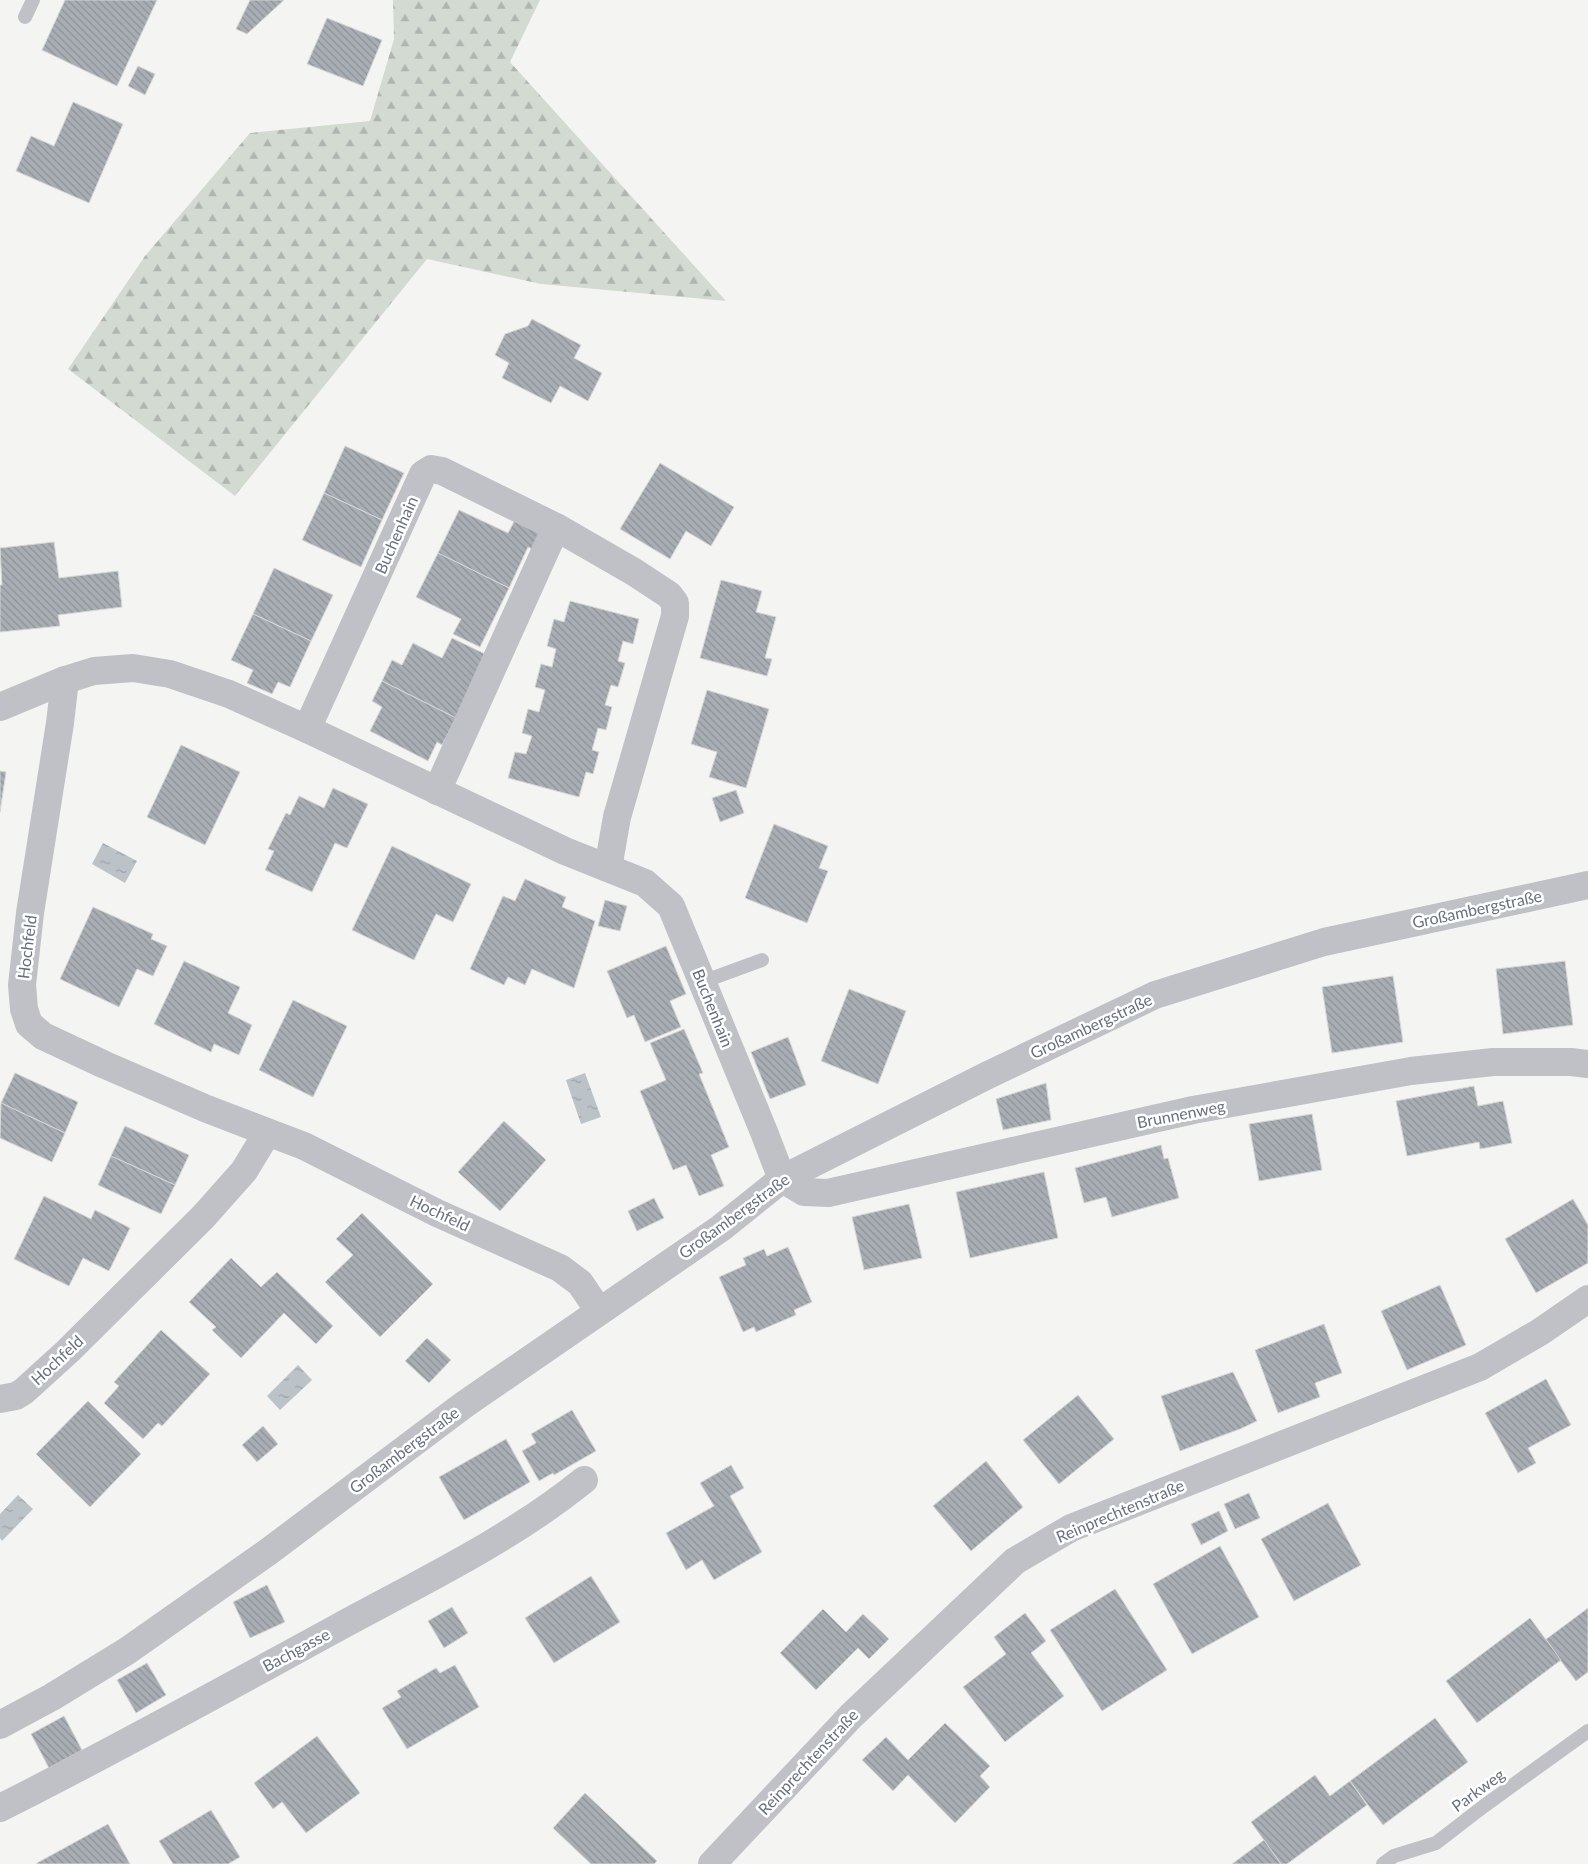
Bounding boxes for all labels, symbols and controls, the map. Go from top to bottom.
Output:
street label: Buchenhain [370,493,421,576]
street label: Großambergstraße [1410,886,1543,932]
street label: Hochfeld [13,914,40,980]
street label: Buchenhain [689,966,738,1050]
street label: Großambergstraße [1027,989,1155,1062]
street label: Brunnenweg [1135,1096,1227,1131]
street label: Großambergstraße [675,1169,793,1262]
street label: Hochfeld [407,1190,473,1235]
street label: Hochfeld [27,1331,87,1388]
street label: Großambergstraße [345,1402,462,1497]
street label: Reinprechtenstraße [1053,1475,1187,1546]
street label: Bachgasse [259,1624,333,1675]
street label: Reinprechtenstraße [754,1705,861,1818]
street label: Parkweg [1448,1764,1508,1815]

